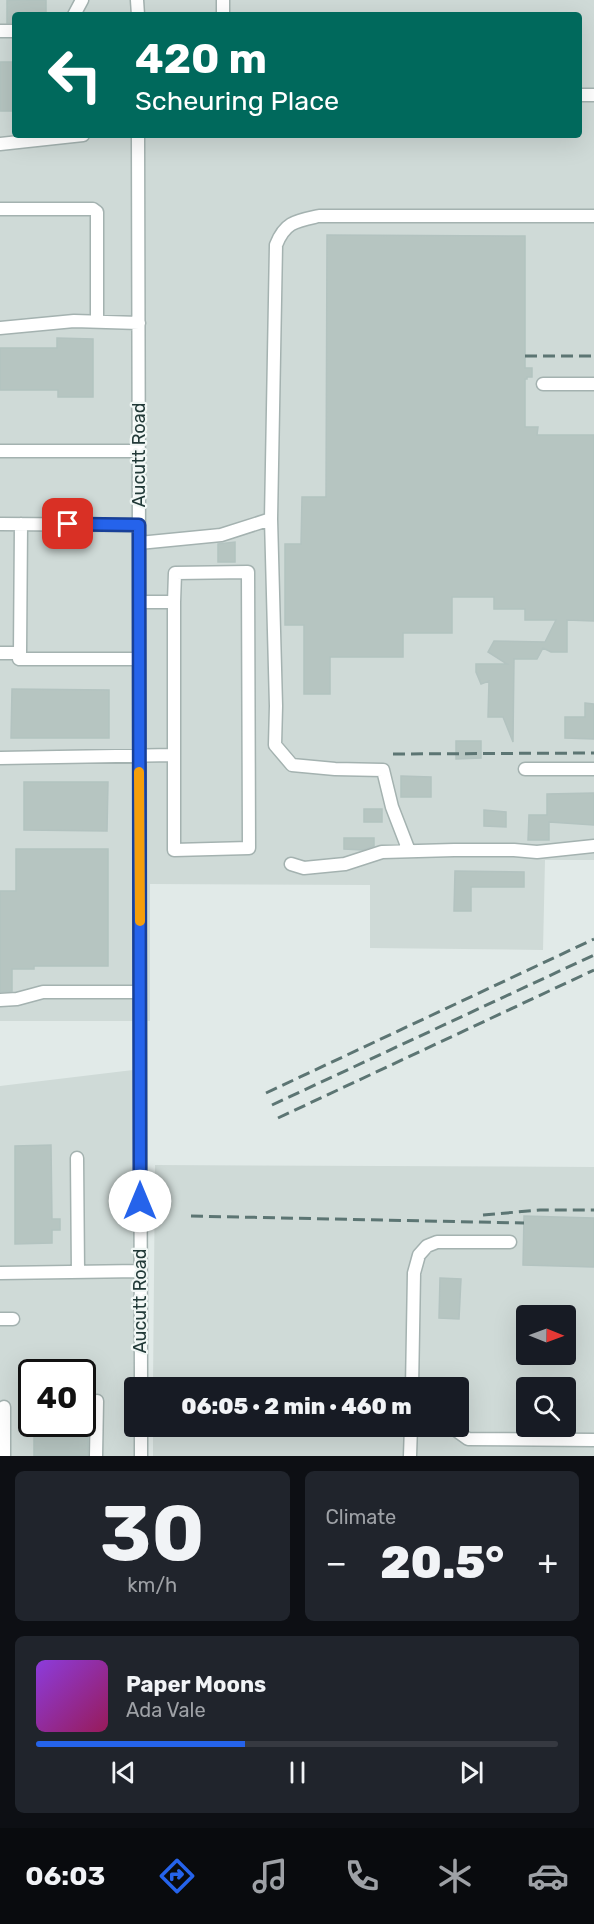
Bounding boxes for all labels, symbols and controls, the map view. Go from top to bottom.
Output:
text: 420 m [135,34,267,84]
icon: left [36,36,114,114]
text: Scheuring Place [135,85,339,117]
street label: Aucutt Road [128,403,150,507]
pin [42,498,93,549]
icon: arrive [51,507,84,540]
position arrow [108,1169,172,1233]
street label: Aucutt Road [129,1249,151,1353]
north arrow [516,1305,576,1365]
map controls [516,1305,576,1437]
speed limit sign: 40 [18,1359,96,1437]
button: search [516,1377,576,1437]
text: 06:05 · 2 min · 460 m [181,1393,412,1420]
text: 30 [100,1487,204,1580]
text: Climate [326,1505,396,1529]
text: 20.5° [380,1536,504,1589]
text: − [326,1543,347,1582]
text: + [537,1543,558,1582]
text: km/h [127,1573,177,1597]
text: Paper Moons [126,1671,266,1698]
text: Ada Vale [126,1698,206,1722]
icon: previous [107,1756,140,1789]
icon: pause [281,1756,314,1789]
icon: next [455,1756,488,1789]
icon: directions [156,1855,198,1897]
icon: music [249,1855,291,1897]
icon: phone [341,1855,383,1897]
icon: climate [434,1855,476,1897]
icon: car [527,1855,569,1897]
text: 06:03 [25,1860,105,1892]

